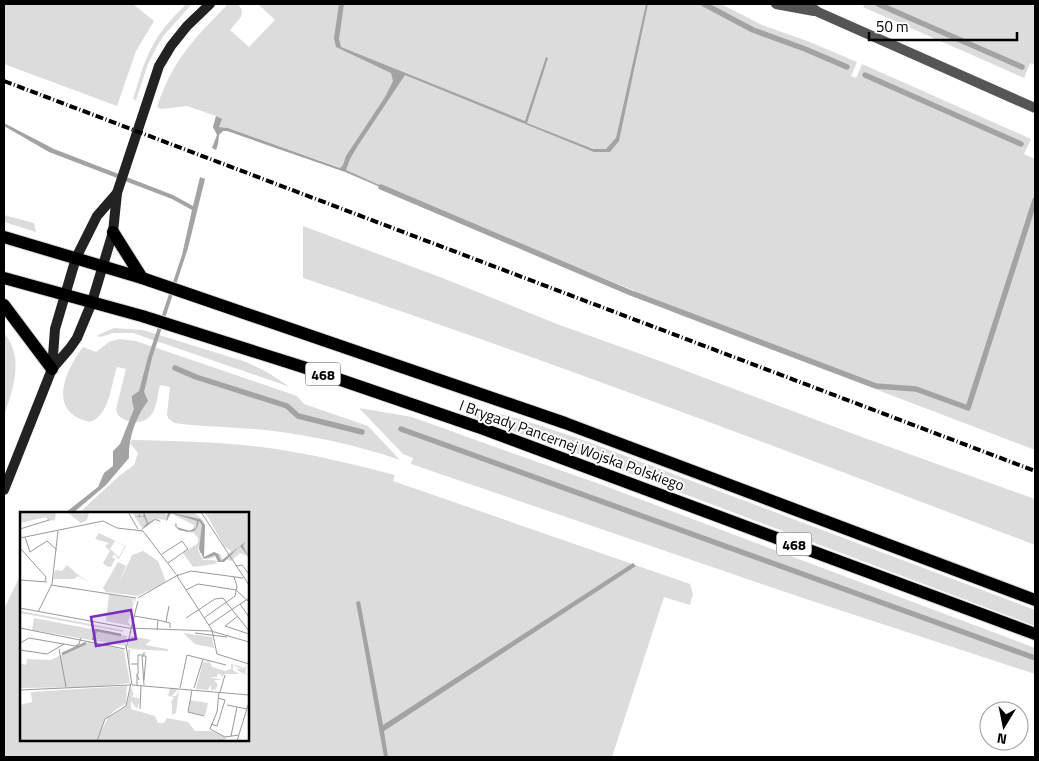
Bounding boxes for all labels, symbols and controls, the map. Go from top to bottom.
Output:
scale bar [869,10,1016,42]
text: 50 m [876,15,909,38]
road number: 468 [306,362,340,386]
street label: I Brygady Pancernej Wojska Polskiego [456,393,688,497]
inset map [20,512,249,741]
road number: 468 [776,532,812,556]
north arrow [979,701,1029,751]
text: N [995,728,1008,750]

